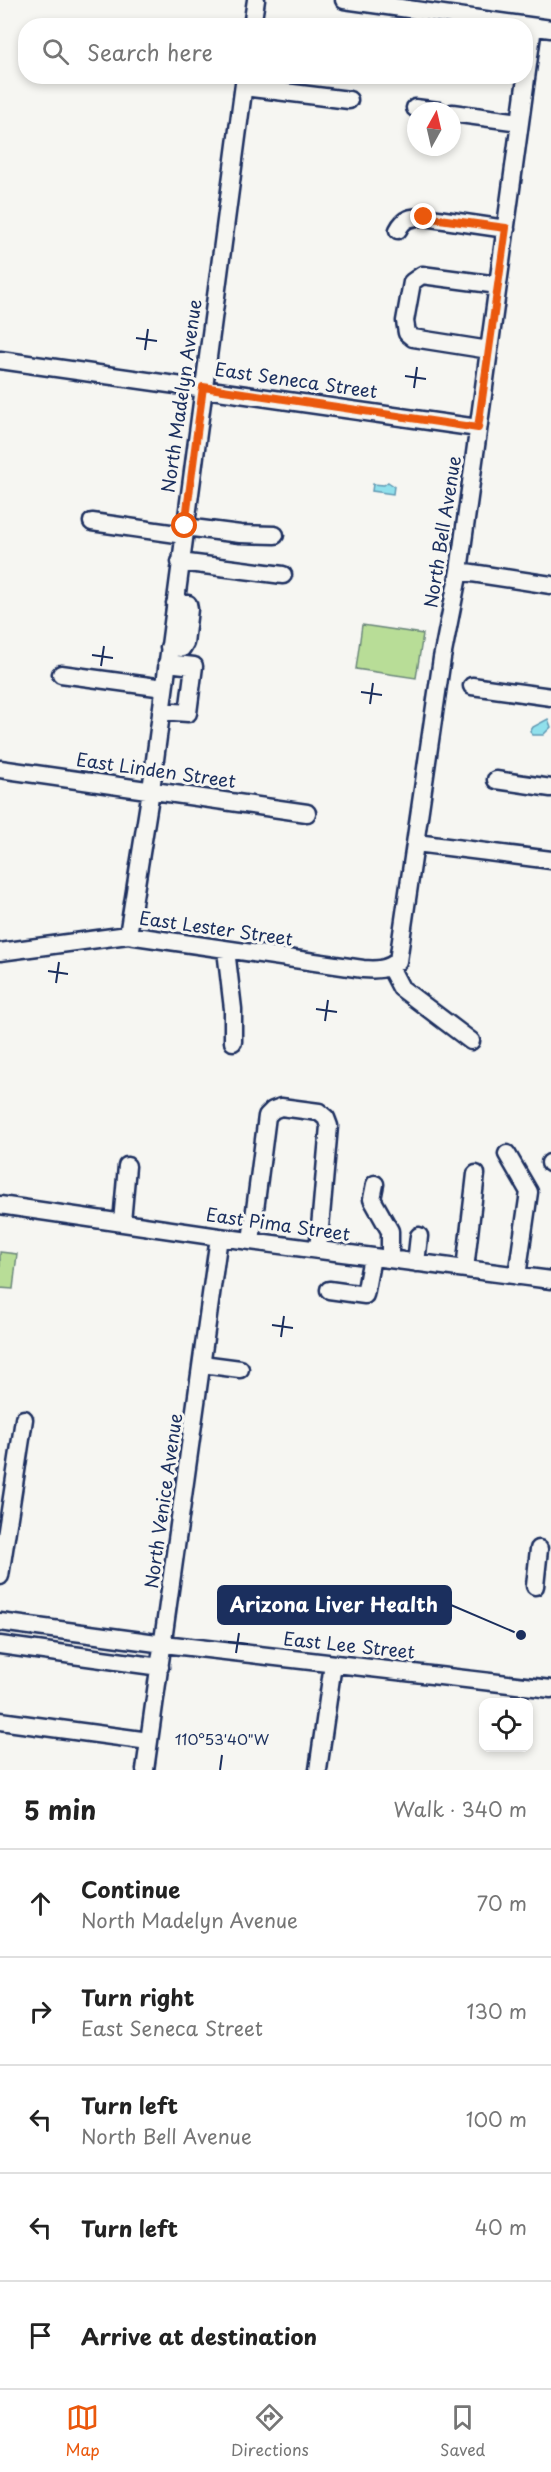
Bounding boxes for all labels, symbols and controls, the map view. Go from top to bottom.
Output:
search box [18,18,533,84]
icon: search [39,35,72,68]
text: Search here [87,35,213,68]
north arrow [407,102,461,156]
route end [410,203,436,229]
street label: North Madelyn Avenue [154,297,207,494]
street label: East Seneca Street [213,355,379,404]
street label: North Bell Avenue [416,454,467,610]
route start [171,512,197,538]
street label: East Linden Street [75,745,238,794]
street label: East Lester Street [138,903,295,952]
street label: East Pima Street [204,1200,352,1247]
street label: North Venice Avenue [137,1411,188,1590]
callout: Arizona Liver Health [218,1586,451,1624]
text: Arizona Liver Health [229,1589,438,1619]
street label: East Lee Street [282,1624,416,1665]
map controls [479,1698,533,1752]
button: locate [479,1698,533,1752]
text: 110°53'40"W [175,1727,270,1750]
text: 5 min [24,1790,96,1829]
text: Walk · 340 m [394,1794,527,1824]
text: Continue [81,1872,180,1905]
icon: ahead [24,1887,57,1920]
text: 70 m [477,1888,527,1918]
text: North Madelyn Avenue [81,1905,298,1935]
text: Turn right [81,1980,194,2013]
icon: right [24,1995,57,2028]
text: 130 m [467,1996,527,2026]
text: East Seneca Street [81,2013,263,2043]
text: Turn left [81,2088,178,2121]
icon: left [24,2103,57,2136]
text: 100 m [466,2104,527,2134]
text: North Bell Avenue [81,2121,252,2151]
icon: left [24,2211,57,2244]
text: Turn left [81,2211,178,2244]
text: 40 m [475,2212,527,2242]
icon: arrive [24,2319,57,2352]
text: Arrive at destination [81,2319,317,2352]
tab: Map [66,2401,100,2461]
tab: Directions [231,2401,309,2461]
tab: Saved [440,2401,485,2461]

